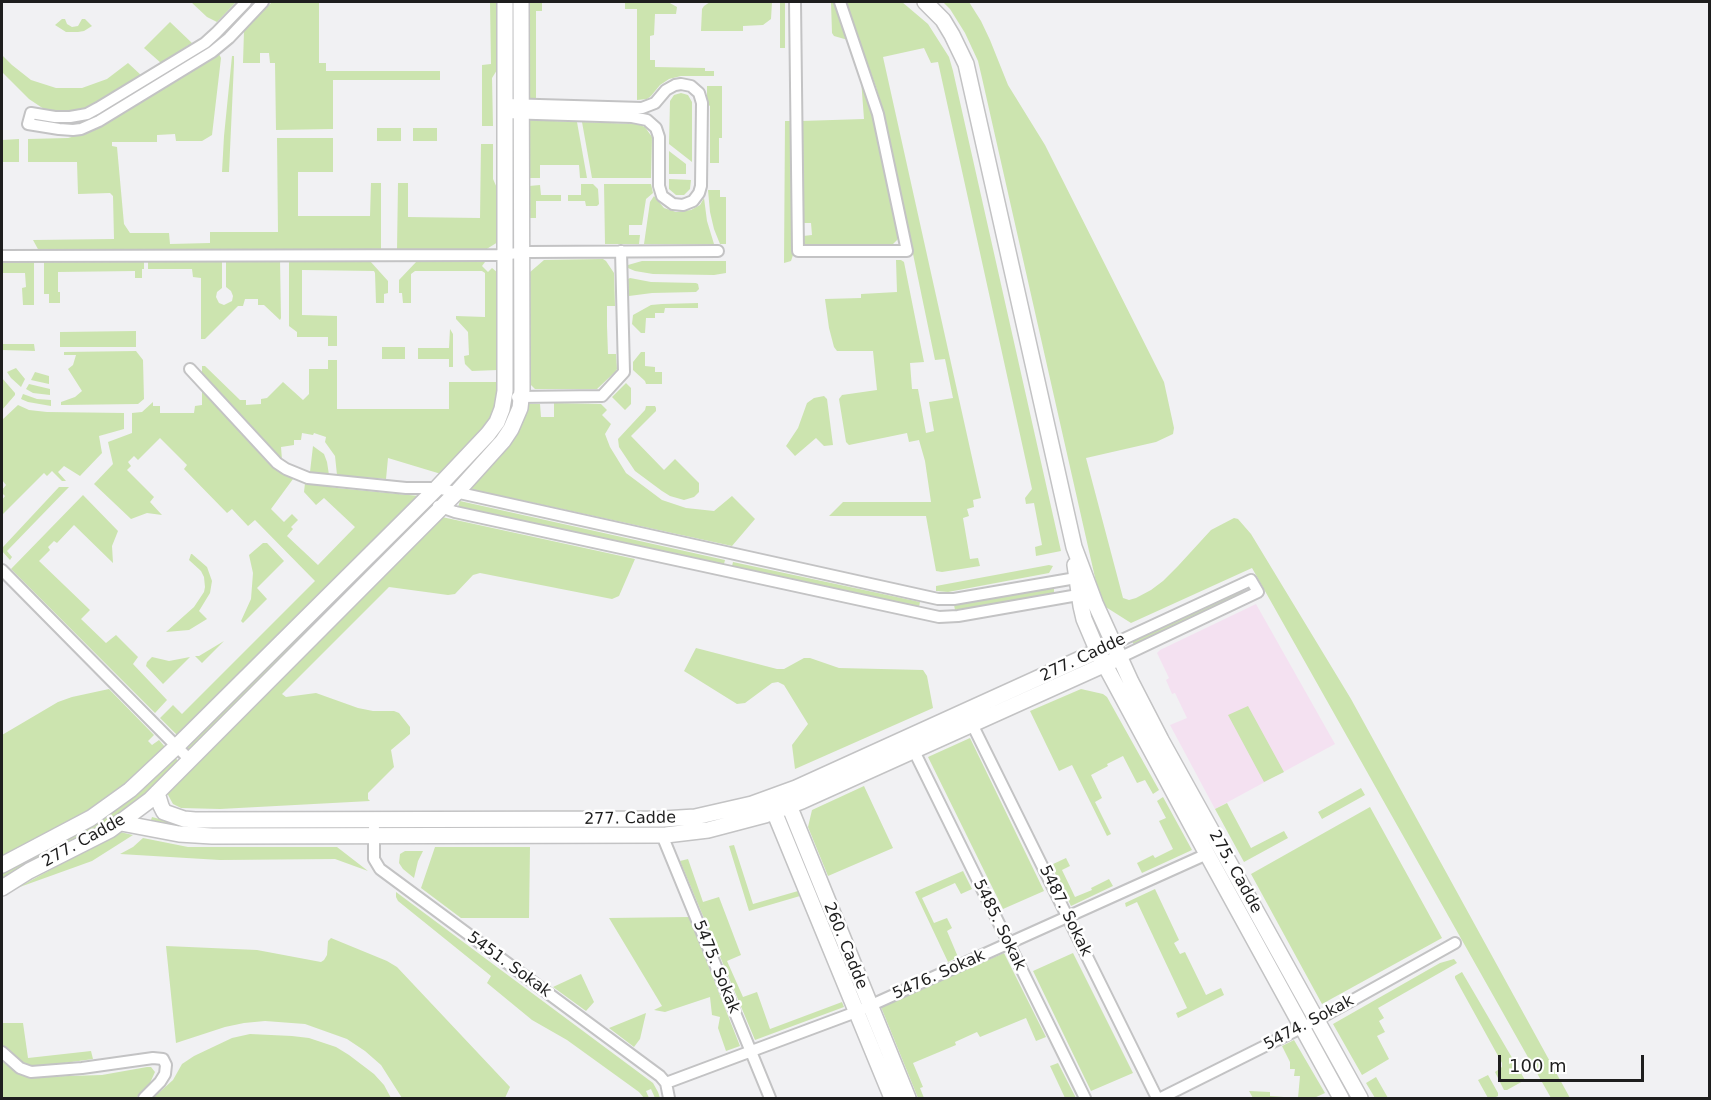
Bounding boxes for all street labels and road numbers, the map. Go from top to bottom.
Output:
street label: 277. Cadde [1037,630,1129,686]
street label: 277. Cadde [584,809,676,829]
street label: 277. Cadde [39,810,129,872]
street label: 275. Cadde [1204,827,1266,917]
street label: 5487. Sokak [1035,862,1095,960]
street label: 5485. Sokak [969,876,1029,974]
street label: 260. Cadde [819,900,871,992]
street label: 5475. Sokak [689,918,743,1016]
street label: 5451. Sokak [463,928,555,1002]
street label: 5476. Sokak [890,946,988,1004]
street label: 5474. Sokak [1261,991,1357,1055]

